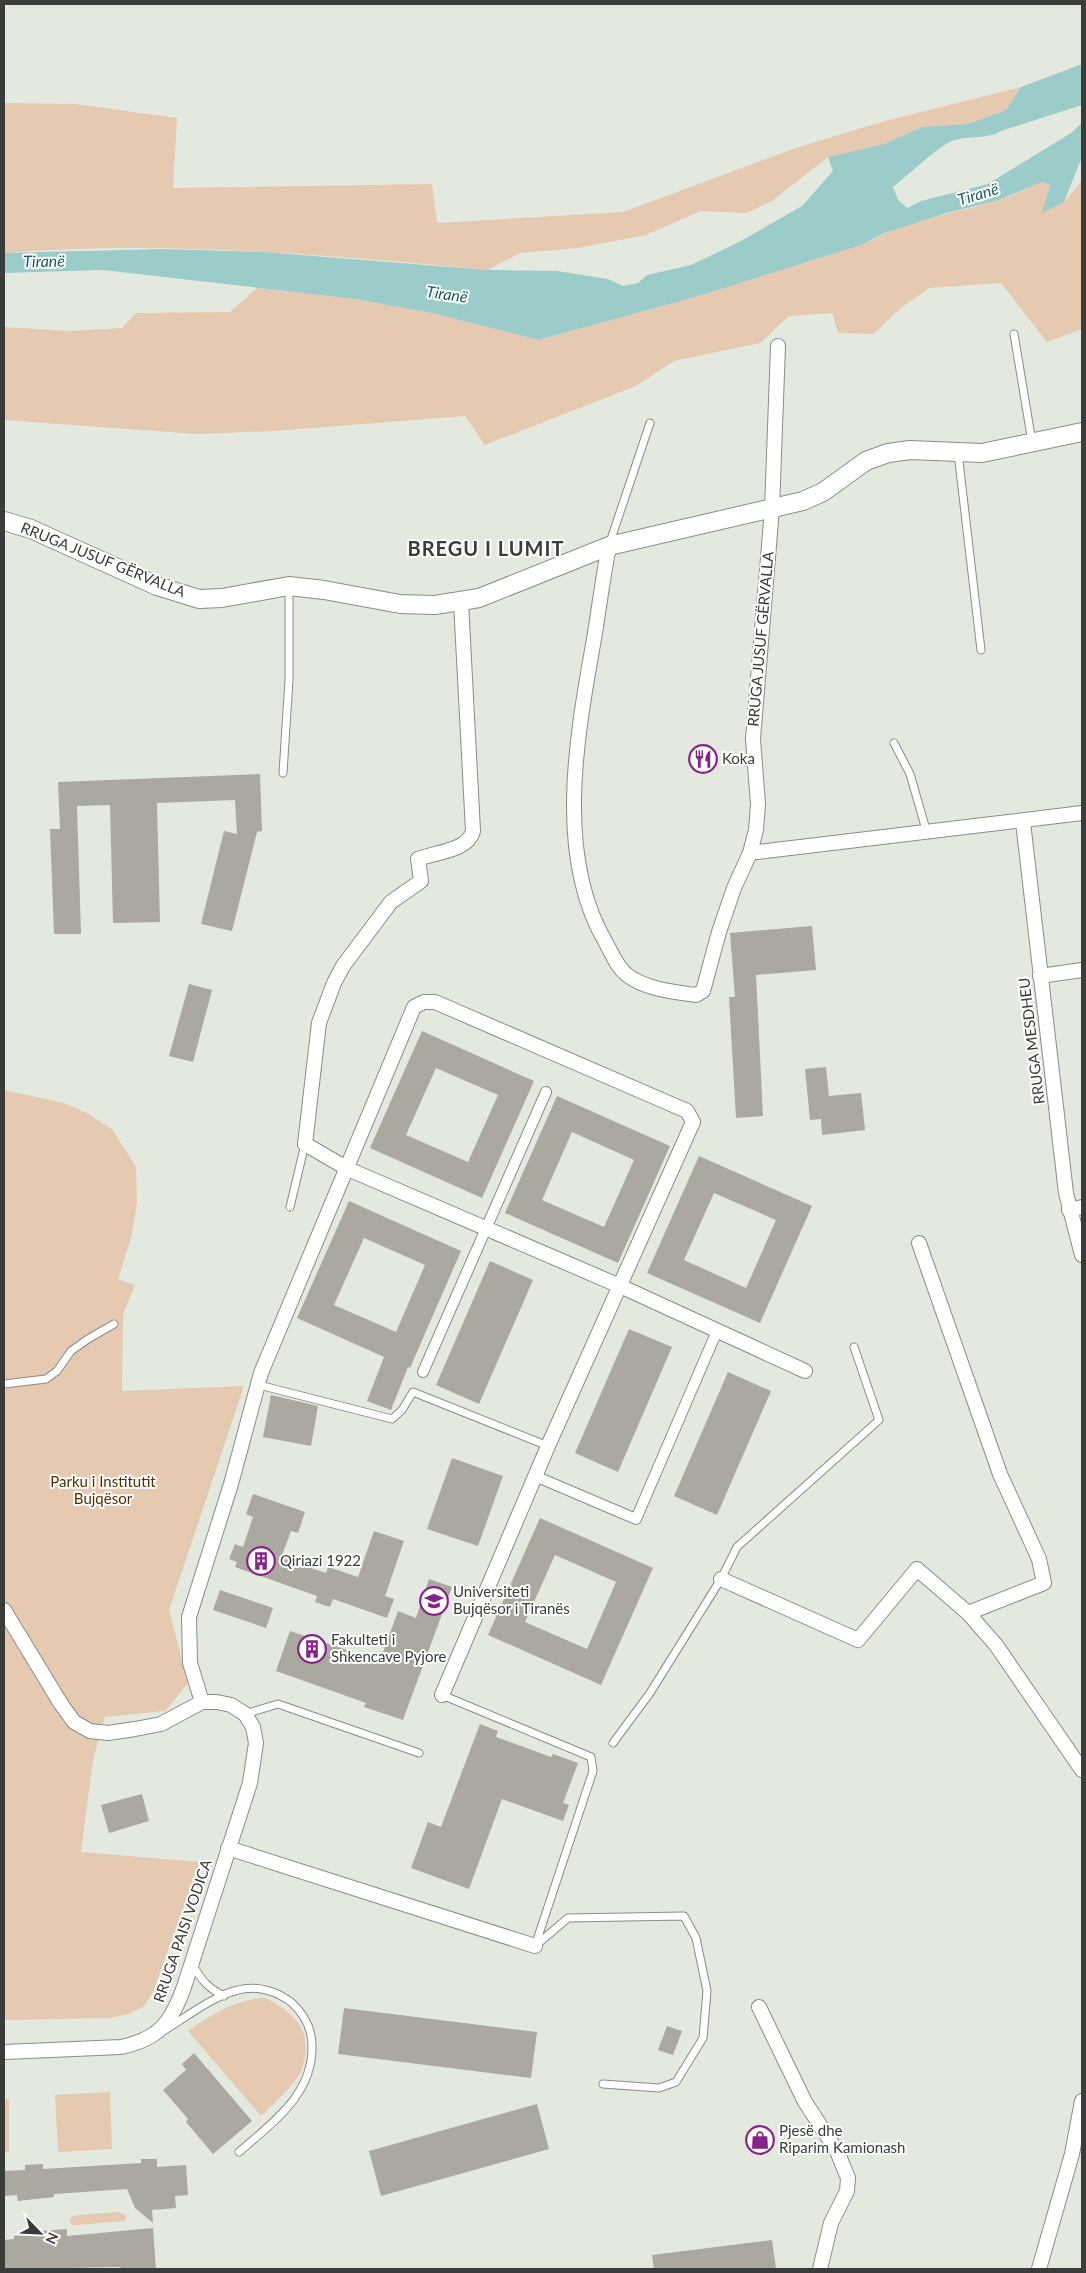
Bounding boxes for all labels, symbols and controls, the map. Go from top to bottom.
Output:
water label: Tiranë [955,178,1001,209]
water label: Tiranë [23,251,65,270]
water label: Tiranë [425,281,469,306]
street label: RRUGA JUSUF GËRVALLA [18,518,189,601]
district label: BREGU I LUMIT [408,536,564,560]
street label: RRUGA JUSUF GËRVALLA [743,550,777,727]
restaurant icon: Koka [688,744,718,774]
place label: Koka [722,749,755,767]
street label: RRUGA MESDHEU [1014,977,1048,1105]
park label: Parku i Institutit Bujqësor [50,1472,156,1507]
building icon: Qiriazi 1922 [246,1546,276,1576]
place label: Qiriazi 1922 [280,1551,361,1569]
place label: Universiteti Bujqësor i Tiranës [453,1582,570,1617]
school or university icon: Universiteti Bujqësor i Tiranës [419,1586,449,1616]
place label: Fakulteti i Shkencave Pyjore [331,1630,447,1665]
building icon: Fakulteti i Shkencave Pyjore [297,1634,327,1664]
street label: RRUGA PAISI VODICA [149,1856,215,2005]
place label: Pjesë dhe Riparim Kamionash [779,2121,905,2156]
shop icon: Pjesë dhe Riparim Kamionash [745,2125,775,2155]
north arrow [15,2208,65,2258]
text: N [42,2230,62,2247]

